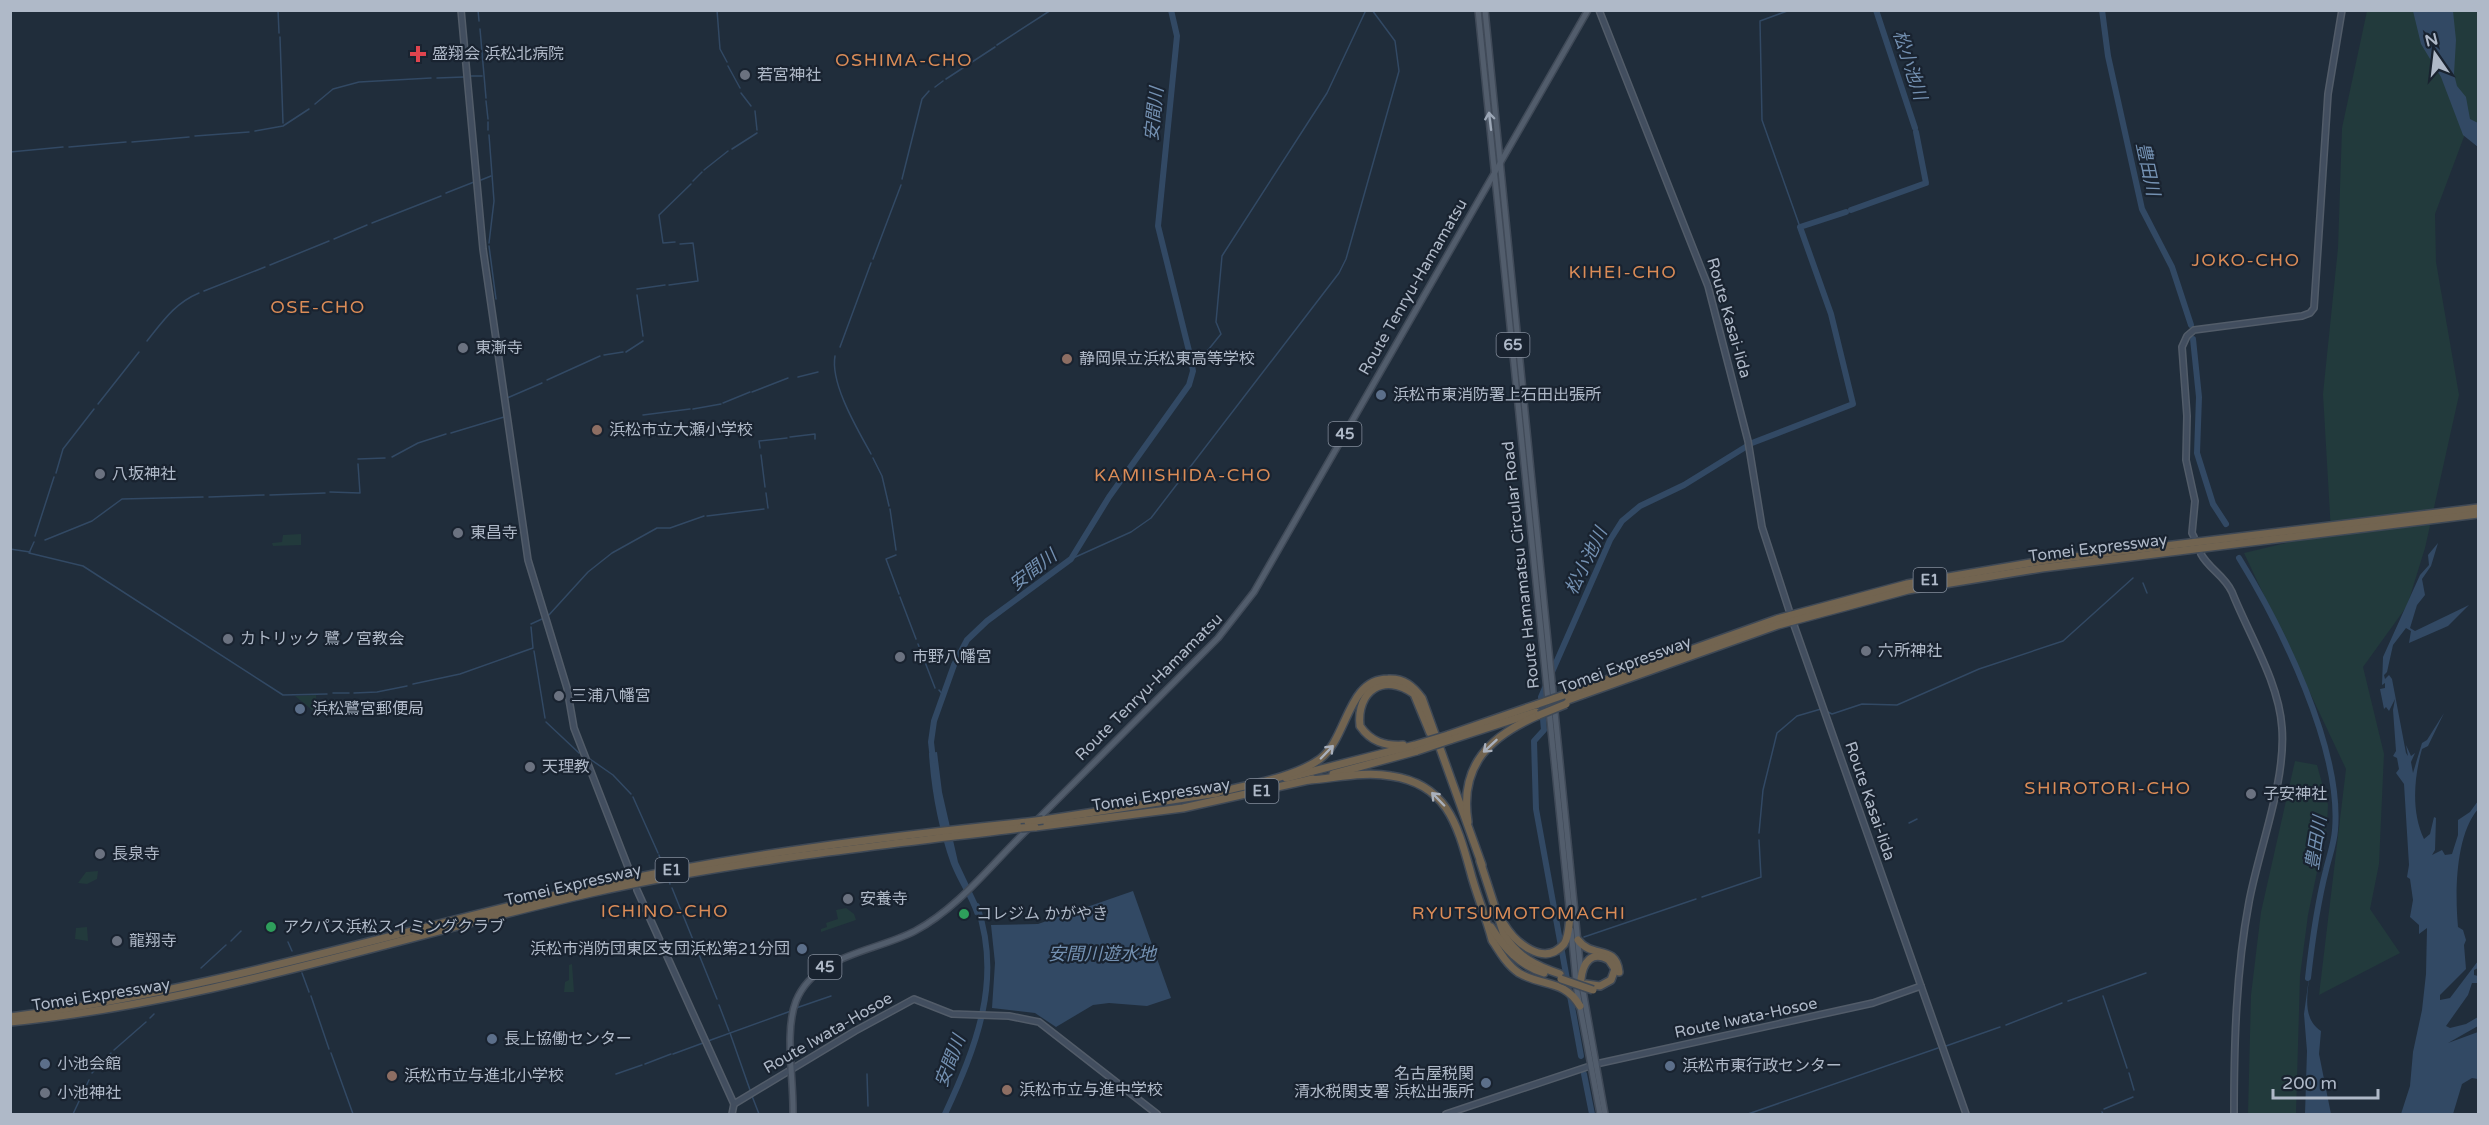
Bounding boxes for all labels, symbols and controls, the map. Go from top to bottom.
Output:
north arrow [2405,24,2465,84]
water label: 松小池川 [1888,27,1932,105]
text: N [2423,29,2440,52]
place label: 盛翔会 浜松北病院 [432,44,564,64]
marker: 盛翔会 浜松北病院 [409,45,427,63]
district label: OSHIMA-CHO [835,49,973,71]
place label: 若宮神社 [757,65,821,85]
marker: 若宮神社 [738,68,752,82]
water label: 安間川 [1140,84,1168,142]
one-way arrow [1484,111,1495,131]
water label: 豊田川 [2132,140,2165,200]
street label: Route Tenryu-Hamamatsu [1354,195,1472,379]
district label: JOKO-CHO [2191,249,2301,271]
street label: Route Kasai-Iida [1702,255,1756,381]
district label: KIHEI-CHO [1569,261,1677,283]
district label: OSE-CHO [270,296,366,318]
road number: 65 [1496,333,1530,357]
place label: 東漸寺 [475,338,523,358]
marker: 東漸寺 [456,341,470,355]
place label: 静岡県立浜松東高等学校 [1079,349,1255,369]
marker: 静岡県立浜松東高等学校 [1060,352,1074,366]
place label: 浜松市東消防署上石田出張所 [1393,385,1601,405]
marker: 浜松市東消防署上石田出張所 [1374,388,1388,402]
place label: 浜松市立大瀬小学校 [609,420,753,440]
road number: 45 [1328,422,1362,446]
marker: 浜松市立大瀬小学校 [590,423,604,437]
street label: Route Hamamatsu Circular Road [1498,440,1544,690]
place label: 八坂神社 [112,464,176,484]
district label: KAMIISHIDA-CHO [1094,464,1272,486]
marker: 八坂神社 [93,467,107,481]
water label: 松小池川 [1560,522,1613,598]
place label: 東昌寺 [470,523,518,543]
marker: 東昌寺 [451,526,465,540]
street label: Tomei Expressway [2028,530,2169,566]
water label: 安間川 [1005,543,1063,595]
road number: E1 [1914,568,1946,592]
street label: Route Tenryu-Hamamatsu [1071,609,1227,765]
place label: カトリック 鷺ノ宮教会 [240,629,404,649]
marker: カトリック 鷺ノ宮教会 [221,632,235,646]
street label: Tomei Expressway [1556,632,1694,698]
place label: 六所神社 [1878,641,1942,661]
marker: 六所神社 [1859,644,1873,658]
place label: 市野八幡宮 [912,647,992,667]
marker: 市野八幡宮 [893,650,907,664]
place label: 三浦八幡宮 [571,686,651,706]
marker: 三浦八幡宮 [552,689,566,703]
place label: 浜松鷺宮郵便局 [312,699,424,719]
marker: 浜松鷺宮郵便局 [293,702,307,716]
one-way arrow [1483,739,1498,753]
street label: Route Kasai-Iida [1840,739,1900,863]
one-way arrow [1320,744,1334,759]
place label: 天理教 [542,757,590,777]
marker: 天理教 [523,760,537,774]
street label: Tomei Expressway [1091,774,1232,816]
district label: SHIROTORI-CHO [2024,777,2192,799]
road number: E1 [1246,779,1278,803]
place label: 子安神社 [2263,784,2327,804]
marker: 子安神社 [2244,787,2258,801]
one-way arrow [1431,792,1445,807]
water label: 豊田川 [2301,813,2331,871]
place label: 長泉寺 [112,844,160,864]
marker: 長泉寺 [93,847,107,861]
road number: E1 [656,858,688,882]
street label: Tomei Expressway [503,859,644,910]
place label: 安養寺 [860,889,908,909]
marker: 安養寺 [841,892,855,906]
district label: ICHINO-CHO [601,900,729,922]
district label: RYUTSUMOTOMACHI [1412,902,1626,924]
place label: コレジム かがやき [976,904,1108,924]
marker: コレジム かがやき [957,907,971,921]
place label: アクパス浜松スイミングクラブ [283,917,505,937]
marker: アクパス浜松スイミングクラブ [264,920,278,934]
place label: 龍翔寺 [129,931,177,951]
marker: 龍翔寺 [110,934,124,948]
place label: 浜松市消防団東区支団浜松第21分団 [530,939,790,959]
marker: 浜松市消防団東区支団浜松第21分団 [795,942,809,956]
water label: 安間川遊水地 [1048,943,1158,965]
road number: 45 [808,955,842,979]
street label: Tomei Expressway [31,974,172,1016]
street label: Route Iwata-Hosoe [760,988,896,1078]
street label: Route Iwata-Hosoe [1673,993,1819,1043]
place label: 長上協働センター [504,1029,632,1049]
water label: 安間川 [930,1030,971,1090]
marker: 長上協働センター [485,1032,499,1046]
place label: 小池会館 [57,1054,121,1074]
place label: 浜松市東行政センター [1682,1056,1842,1076]
marker: 小池会館 [38,1057,52,1071]
marker: 浜松市東行政センター [1663,1059,1677,1073]
scale bar [2273,1062,2378,1100]
place label: 名古屋税関 清水税関支署 浜松出張所 [1294,1064,1474,1102]
place label: 浜松市立与進北小学校 [404,1066,564,1086]
marker: 浜松市立与進北小学校 [385,1069,399,1083]
text: 200 m [2282,1072,2337,1094]
marker: 名古屋税関 清水税関支署 浜松出張所 [1479,1076,1493,1090]
place label: 浜松市立与進中学校 [1019,1080,1163,1100]
place label: 小池神社 [57,1083,121,1103]
marker: 浜松市立与進中学校 [1000,1083,1014,1097]
marker: 小池神社 [38,1086,52,1100]

